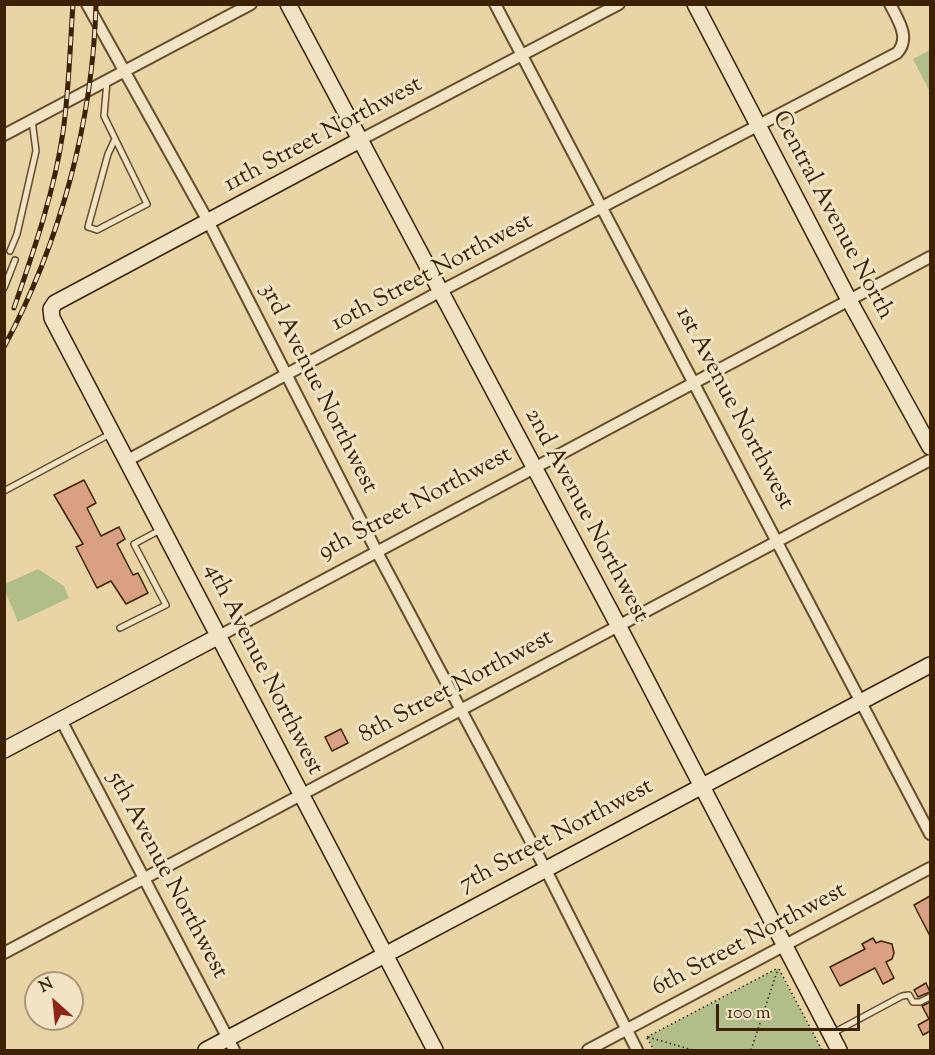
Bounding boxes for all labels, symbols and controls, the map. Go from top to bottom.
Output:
street label: 11th Street Northwest [220,72,428,200]
street label: Central Avenue North [764,107,898,325]
street label: 10th Street Northwest [327,209,539,339]
street label: 3rd Avenue Northwest [252,279,382,499]
street label: 1st Avenue Northwest [667,303,799,515]
street label: 2nd Avenue Northwest [516,404,654,628]
street label: 9th Street Northwest [314,442,518,568]
street label: 4th Avenue Northwest [196,559,328,781]
street label: 8th Street Northwest [355,625,559,751]
street label: 5th Avenue Northwest [99,768,233,984]
street label: 7th Street Northwest [455,774,659,900]
street label: 6th Street Northwest [648,878,852,1004]
north arrow [24,971,84,1031]
text: N [36,973,57,999]
scale bar [719,992,863,1030]
text: 100 m [727,1001,771,1027]

